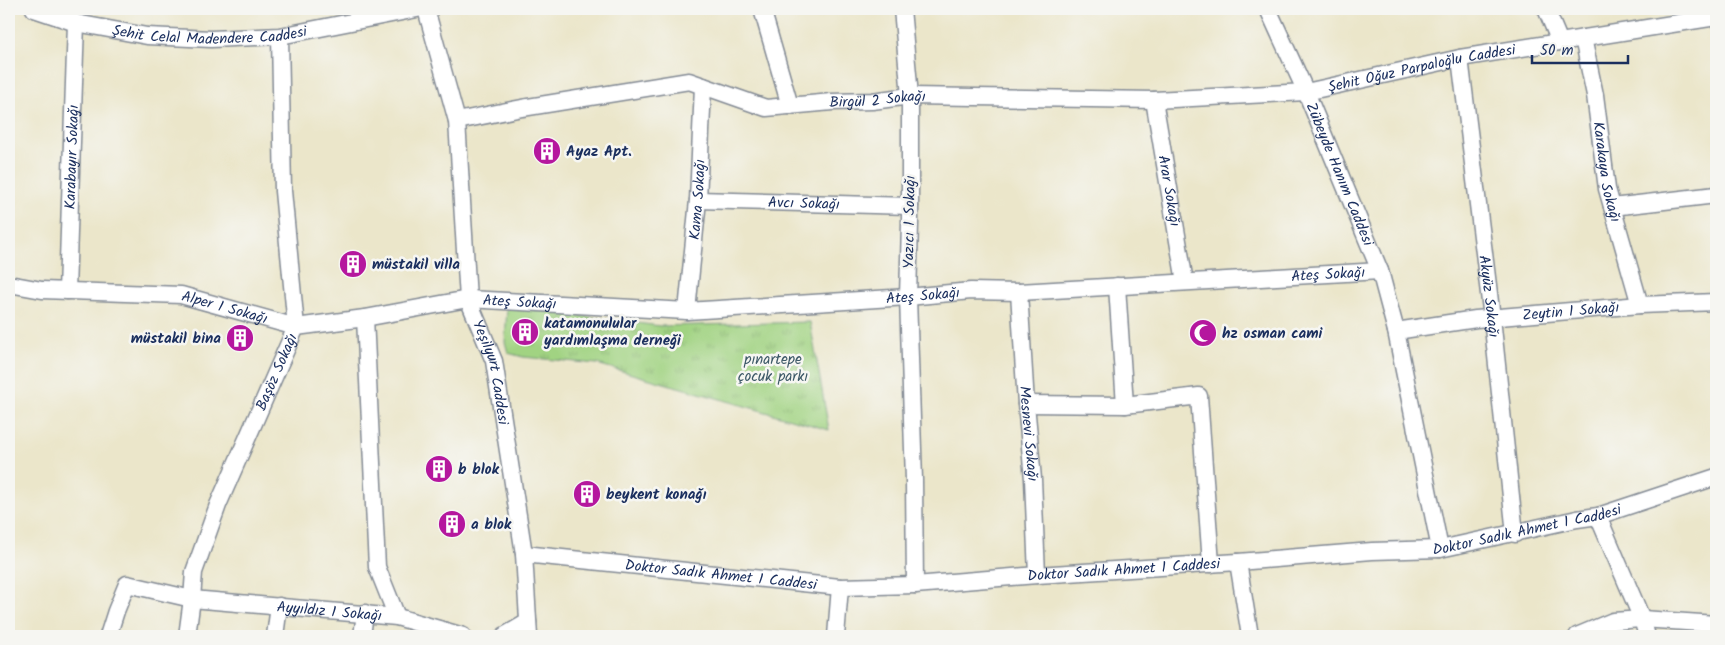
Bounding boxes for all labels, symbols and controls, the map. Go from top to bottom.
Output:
street label: Şehit Celal Madendere Caddesi [110,19,311,52]
scale bar [1532,32,1629,64]
street label: Şehit Oğuz Parpaloğlu Caddesi [1326,38,1519,100]
text: 50 m [1540,39,1574,63]
street label: Birgül 2 Sokağı [829,85,926,115]
street label: Zübeyde Hanım Caddesi [1299,99,1380,251]
street label: Karabayır Sokağı [59,104,86,210]
street label: Karakaya Sokağı [1585,120,1627,225]
building icon: Ayaz Apt. [532,136,562,166]
place label: Ayaz Apt. [566,140,632,164]
street label: Arar Sokağı [1151,153,1186,228]
street label: Kama Sokağı [683,159,713,241]
street label: Yazıcı 1 Sokağı [897,175,923,269]
street label: Avcı Sokağı [768,191,840,217]
building icon: müstakil villa [338,249,368,279]
place label: müstakil villa [372,253,460,277]
street label: Akyüz Sokağı [1471,254,1505,339]
street label: Ateş Sokağı [1291,261,1366,289]
street label: Ateş Sokağı [885,281,961,311]
street label: Alper 1 Sokağı [179,285,270,332]
street label: Ateş Sokağı [482,289,557,317]
street label: Zeytin 1 Sokağı [1521,296,1620,328]
place label: katamonulular yardımlaşma derneği [543,312,682,353]
street label: Yeşilyurt Caddesi [465,316,515,428]
building icon: katamonulular yardımlaşma derneği [510,317,540,347]
mosque icon: hz osman cami [1188,318,1218,348]
place label: hz osman cami [1222,322,1324,346]
building icon: müstakil bina [225,323,255,353]
place label: müstakil bina [131,327,221,351]
street label: Başöz Sokağı [250,330,305,415]
park label: pınartepe çocuk parkı [738,348,808,389]
street label: Mesnevi Sokağı [1012,385,1044,482]
building icon: b blok [424,454,454,484]
place label: b blok [458,458,500,482]
building icon: beykent konağı [572,479,602,509]
place label: beykent konağı [606,483,706,507]
street label: Doktor Sadık Ahmet 1 Caddesi [1432,498,1626,562]
building icon: a blok [437,509,467,539]
place label: a blok [471,513,512,537]
street label: Doktor Sadık Ahmet 1 Caddesi [1027,552,1222,589]
street label: Doktor Sadık Ahmet 1 Caddesi [624,554,819,598]
street label: Ayyıldız 1 Sokağı [276,595,383,629]

